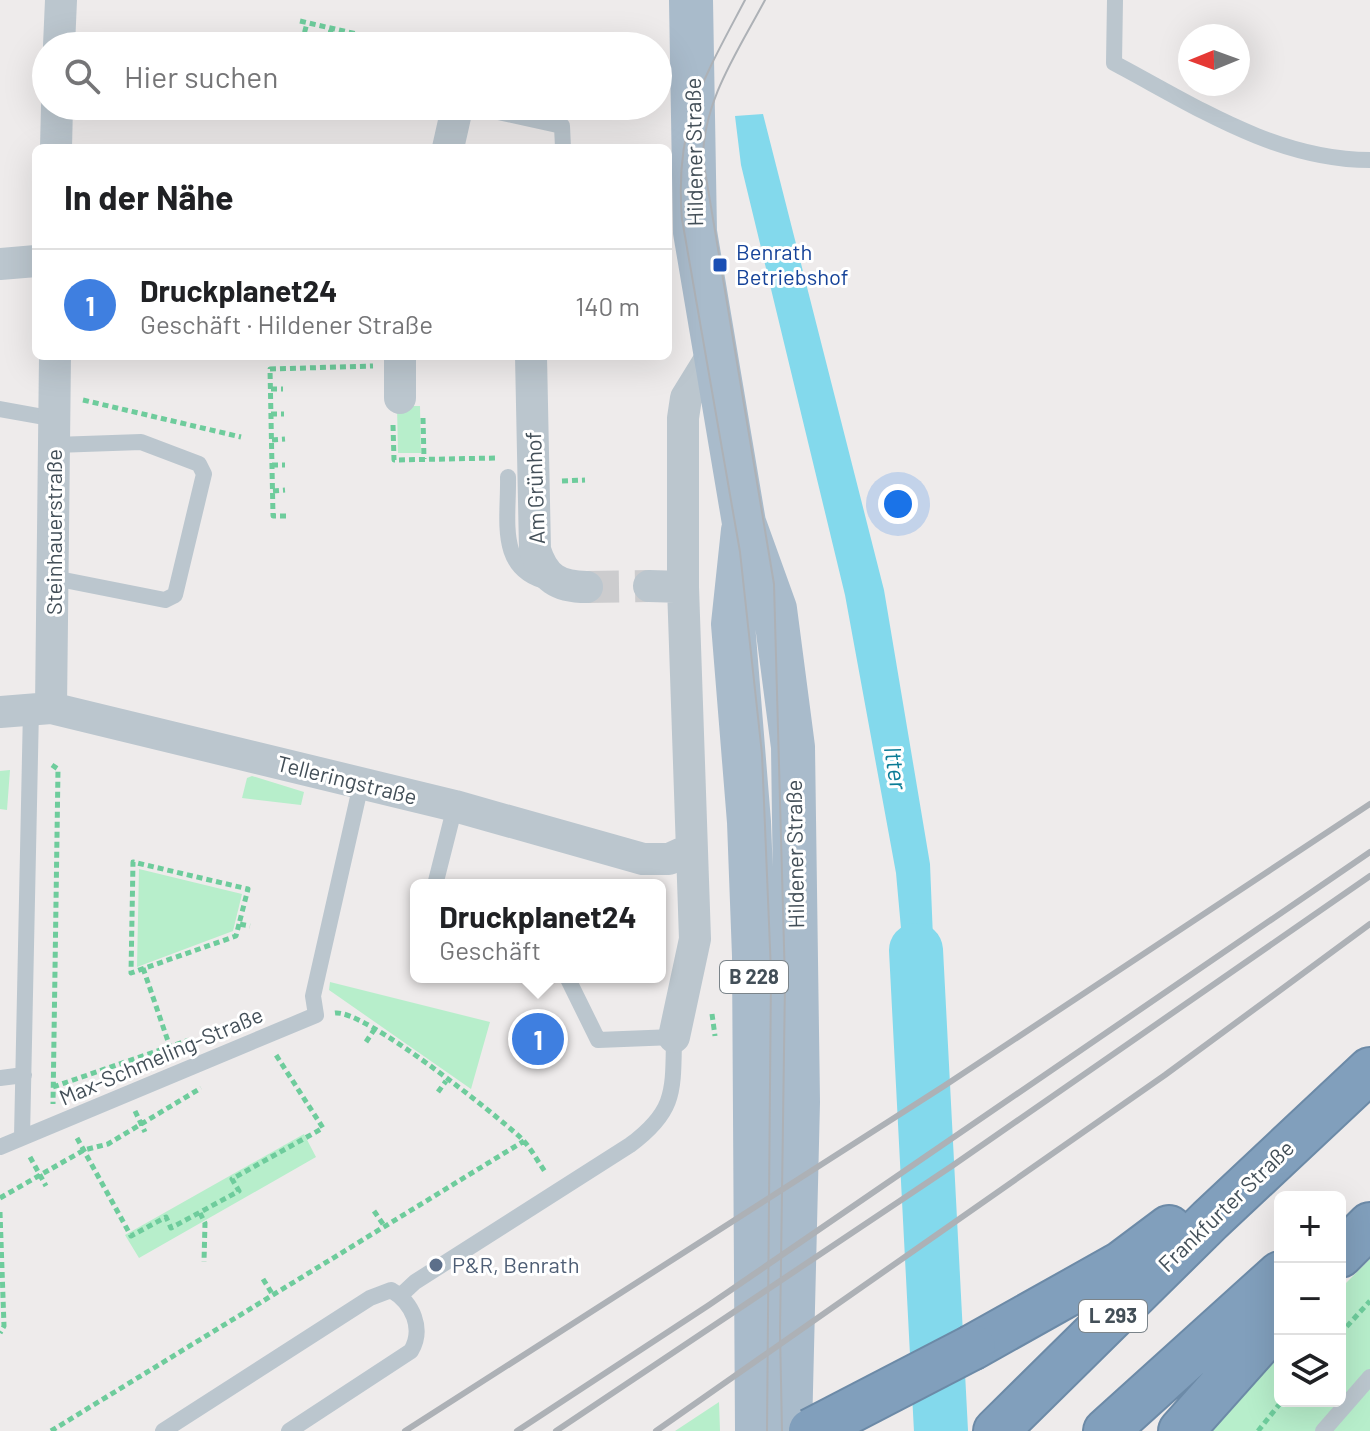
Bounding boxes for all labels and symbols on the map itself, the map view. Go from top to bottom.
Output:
north arrow [1178,24,1250,96]
street label: Hildener Straße [679,77,707,227]
place label: Benrath Betriebshof [736,238,849,289]
marker: Benrath Betriebshof [711,256,729,274]
street label: Am Grünhof [519,431,549,545]
street label: Steinhauerstraße [40,449,66,615]
your location [878,484,918,524]
water label: Itter [879,744,914,793]
street label: Telleringstraße [275,749,420,809]
street label: Hildener Straße [780,779,808,929]
road number: B 228 [720,961,788,993]
street label: Max-Schmeling-Straße [55,1000,266,1110]
pin: 1 [512,1009,564,1069]
street label: Frankfurter Straße [1152,1134,1298,1276]
place label: P&R, Benrath [452,1251,580,1277]
marker: P&R, Benrath [427,1256,445,1274]
road number: L 293 [1079,1300,1147,1332]

